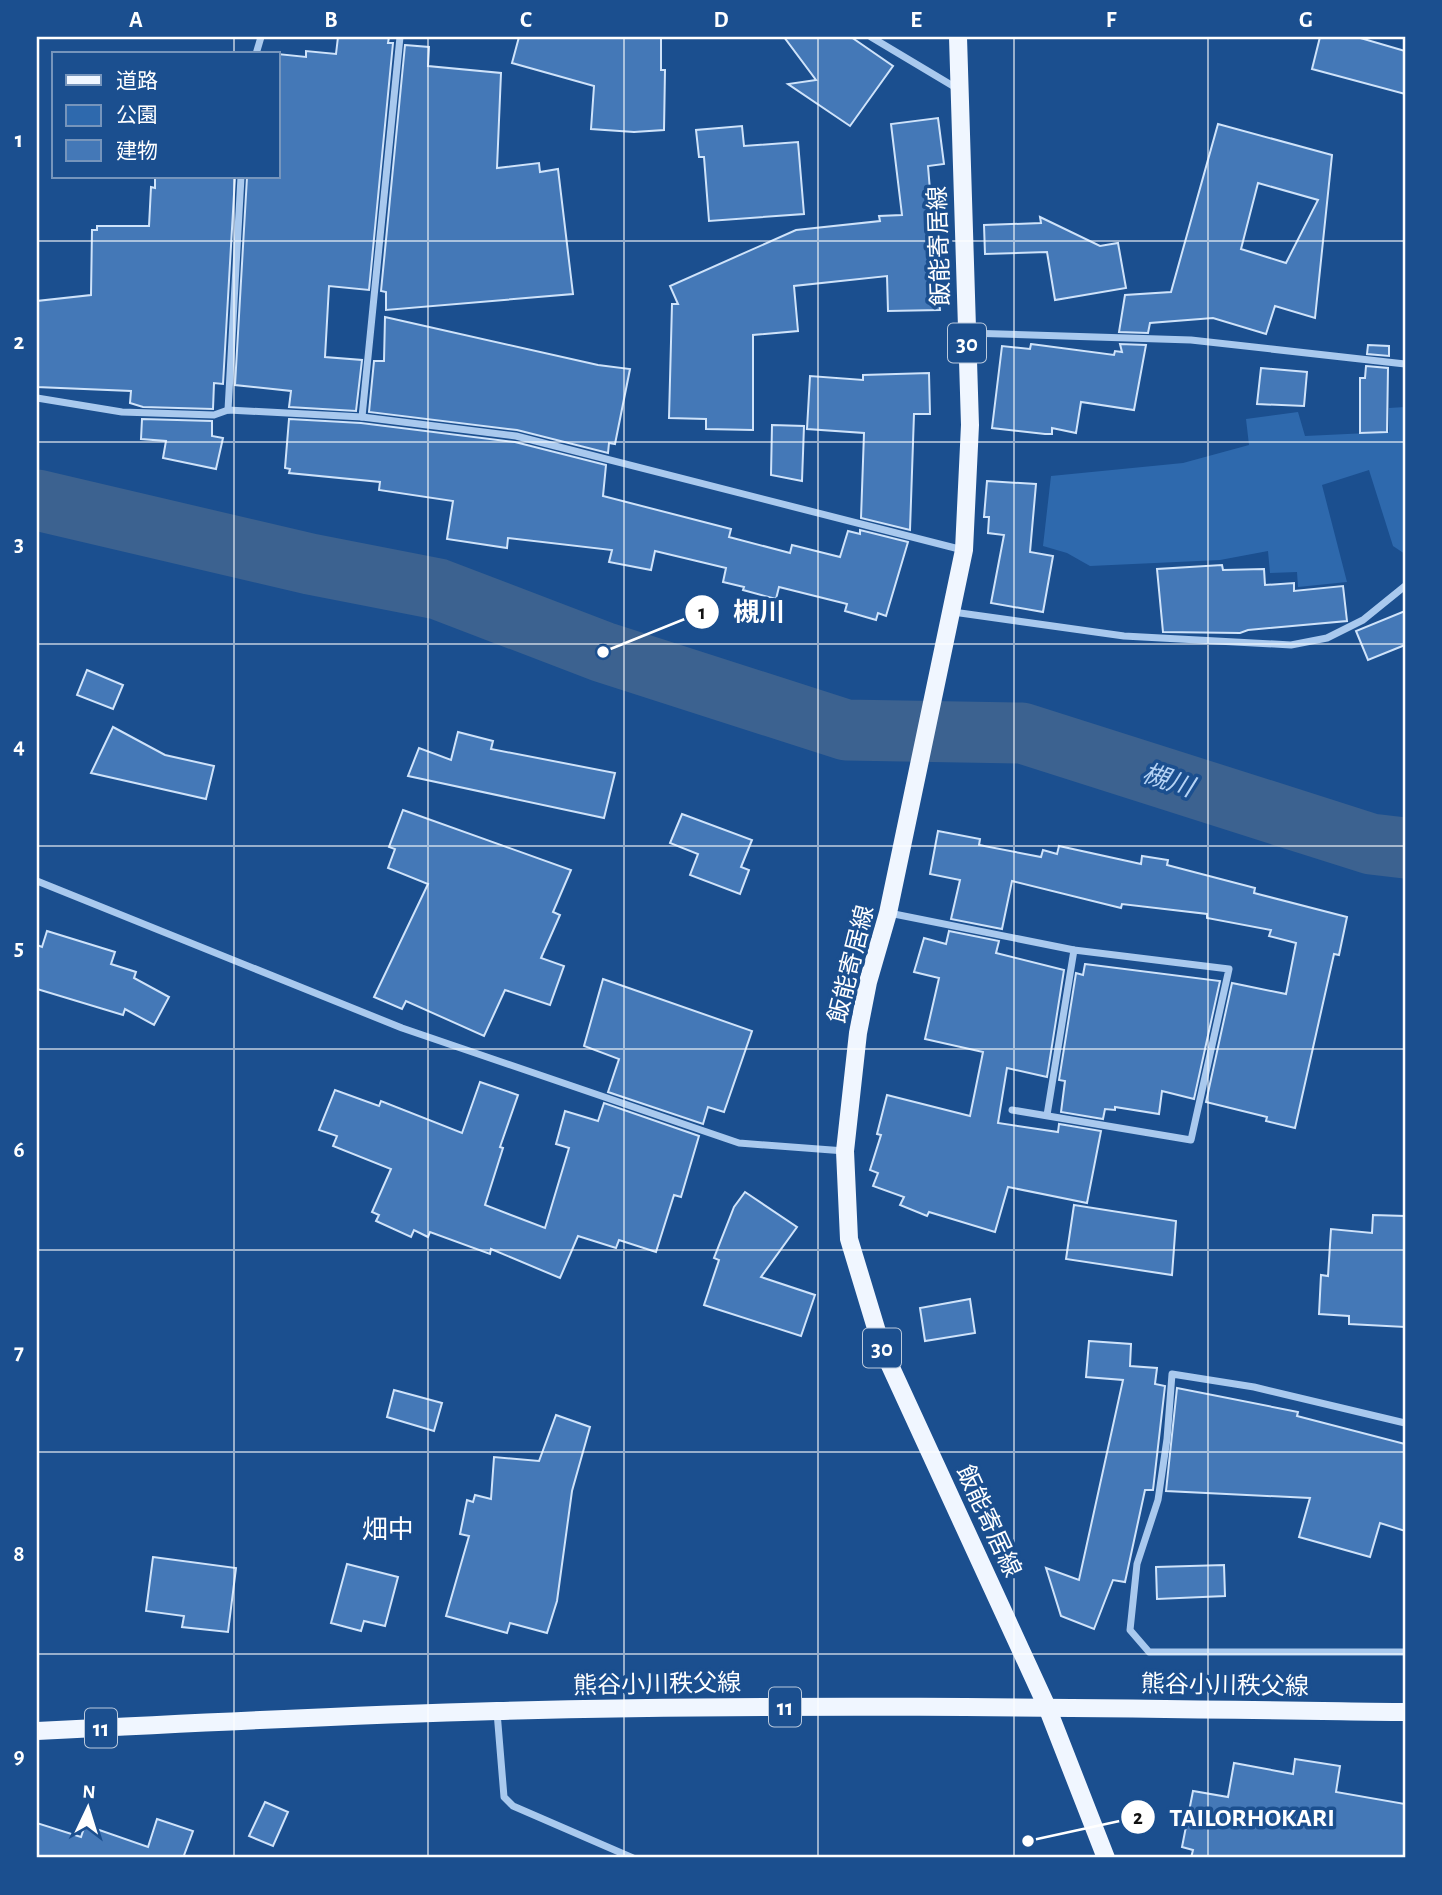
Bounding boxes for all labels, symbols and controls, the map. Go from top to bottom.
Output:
text: A [129,9,143,32]
text: B [324,9,338,32]
text: C [520,9,532,32]
text: D [713,9,729,32]
text: E [910,9,922,32]
text: F [1106,9,1117,32]
text: G [1299,9,1313,32]
legend [52,52,280,178]
text: 道路 [116,70,158,92]
text: 公園 [116,105,158,126]
text: 1 [15,129,23,152]
text: 建物 [116,140,158,162]
street label: 飯能寄居線 [924,186,954,306]
road number: 30 [948,324,986,362]
text: 2 [14,331,25,354]
text: 3 [14,533,24,556]
callout: 槻川 [684,588,799,635]
text: 槻川 [733,598,785,626]
text: 1 [698,602,706,623]
text: 4 [13,735,25,758]
water label: 槻川 [1139,760,1200,802]
street label: 飯能寄居線 [824,903,878,1025]
text: 5 [14,937,24,960]
text: 6 [13,1139,25,1162]
road number: 30 [863,1329,901,1368]
text: 7 [14,1341,24,1364]
street label: 飯能寄居線 [952,1461,1026,1581]
district label: 畑中 [362,1516,414,1543]
text: 8 [13,1543,25,1566]
street label: 熊谷小川秩父線 [573,1670,741,1698]
street label: 熊谷小川秩父線 [1141,1671,1309,1699]
road number: 11 [769,1688,801,1726]
road number: 11 [85,1708,117,1748]
text: 9 [13,1745,25,1768]
north arrow [52,1772,122,1842]
text: N [82,1783,96,1802]
callout: TAILORHOKARI [1121,1793,1349,1840]
text: TAILORHOKARI [1169,1805,1335,1831]
text: 2 [1133,1807,1143,1828]

